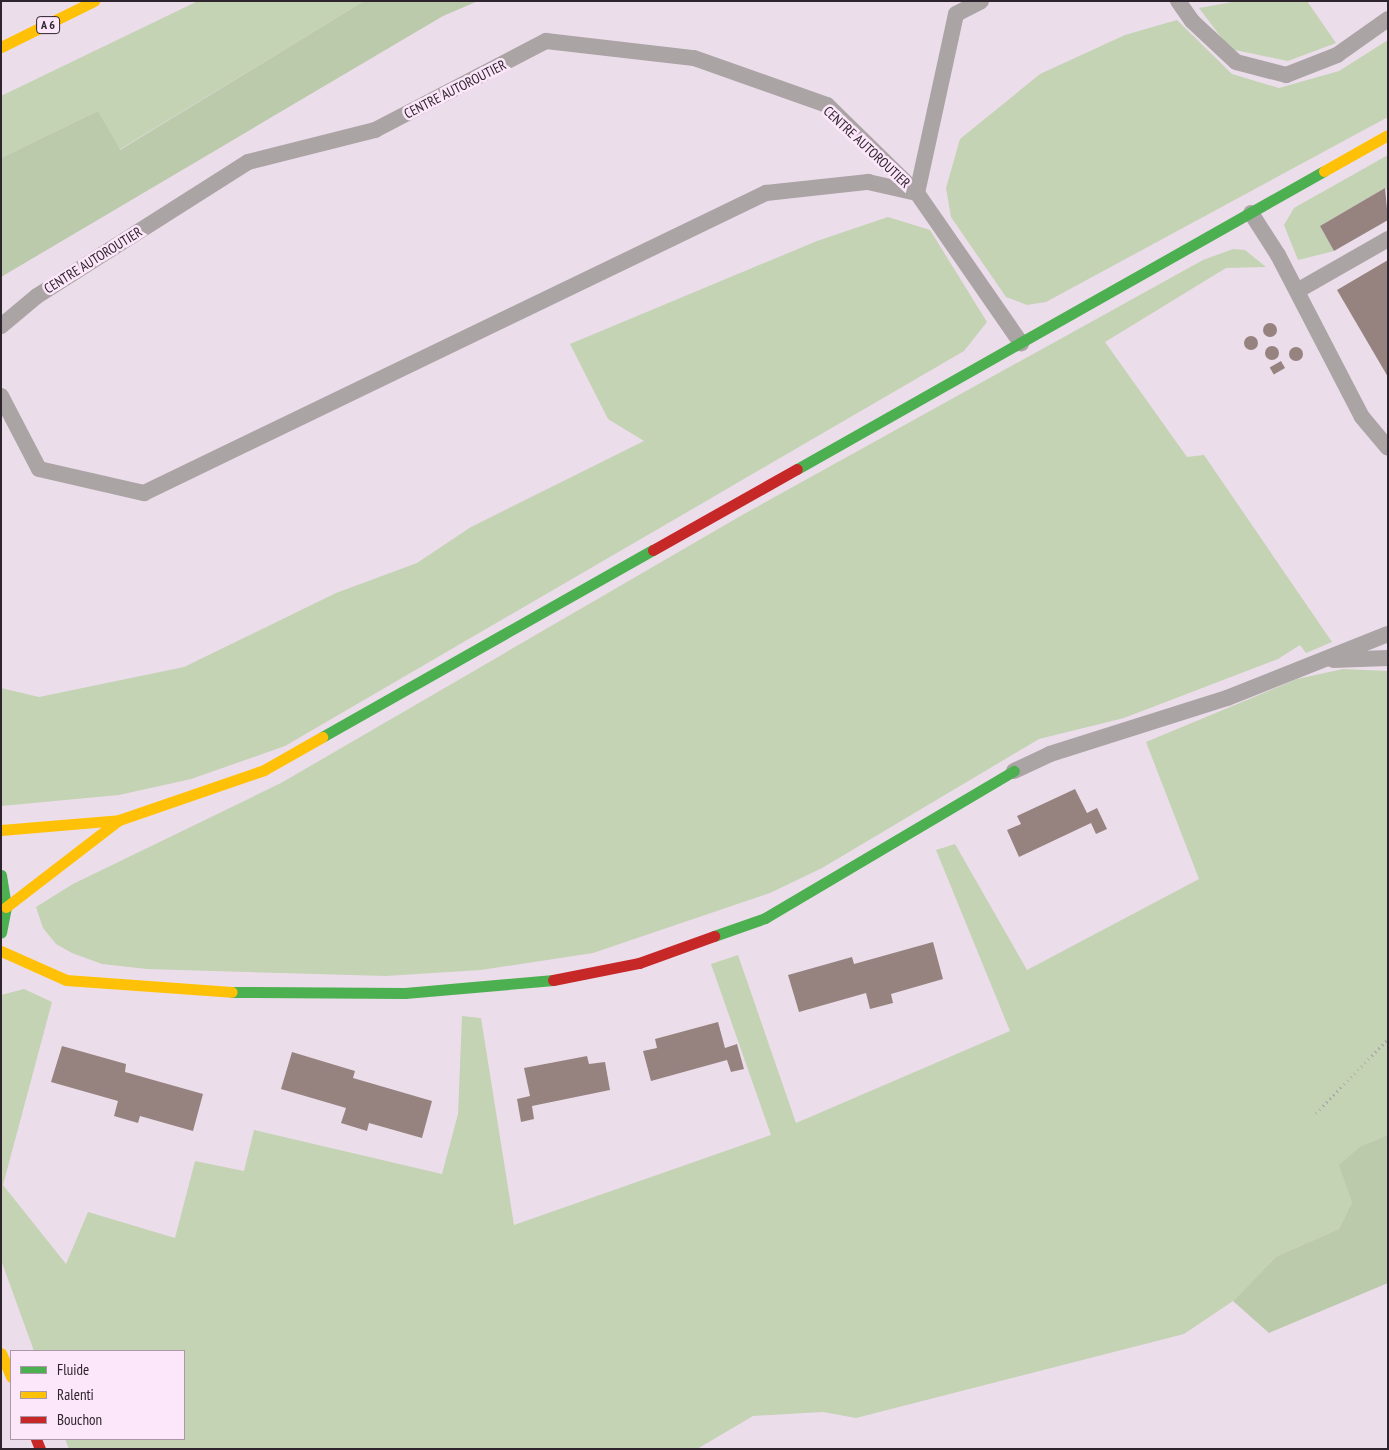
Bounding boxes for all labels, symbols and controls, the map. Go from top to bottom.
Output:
road number: A 6 [36,16,60,34]
street label: CENTRE AUTOROUTIER [401,56,509,122]
street label: CENTRE AUTOROUTIER [820,102,914,192]
street label: CENTRE AUTOROUTIER [41,223,145,297]
legend [10,1350,185,1440]
text: Fluide [57,1360,89,1379]
text: Ralenti [57,1385,94,1404]
text: Bouchon [57,1410,102,1429]

